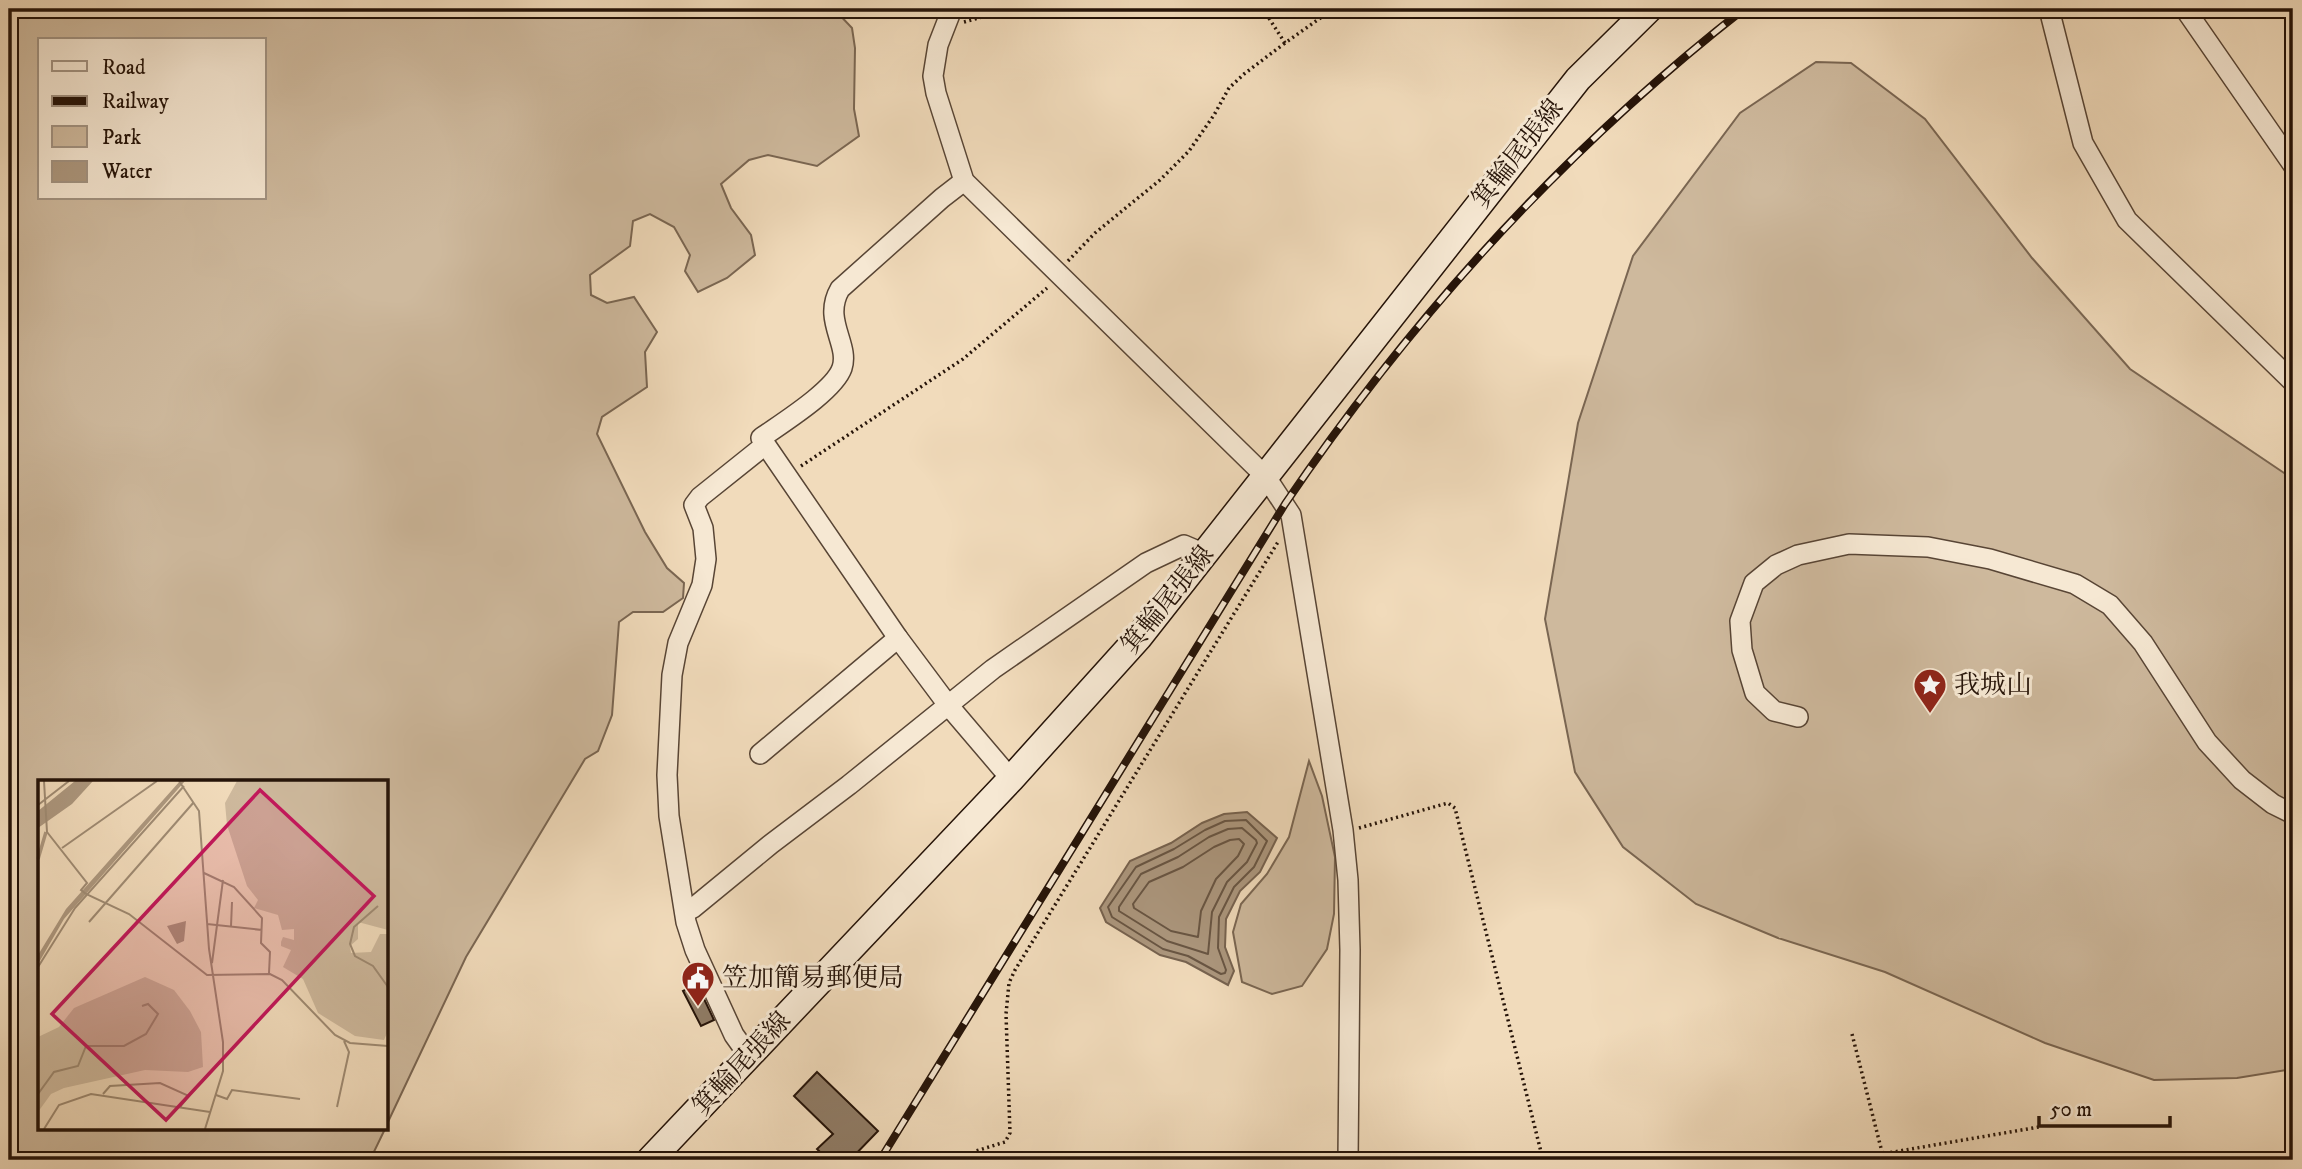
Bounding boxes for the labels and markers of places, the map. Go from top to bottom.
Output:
place icon: 我城山 [1911,666,1949,715]
place label: 我城山 [1954,669,2032,702]
public building icon: 笠加簡易郵便局 [679,959,717,1008]
place label: 笠加簡易郵便局 [722,962,904,995]

